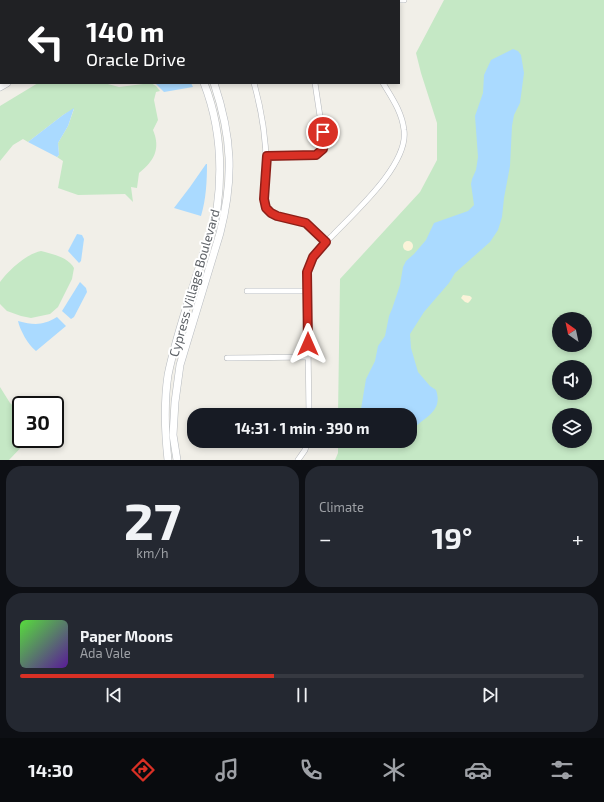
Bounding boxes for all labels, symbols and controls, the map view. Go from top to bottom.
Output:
text: 140 m [86,14,164,48]
icon: left [20,16,72,68]
text: Oracle Drive [86,48,186,70]
pin [306,115,340,149]
icon: arrive [312,121,334,143]
street label: Cypress Village Boulevard [165,207,223,359]
north arrow [552,312,592,352]
map controls [552,312,592,448]
position arrow [287,323,329,365]
button: sound [552,360,592,400]
speed limit sign: 30 [12,396,64,448]
button: layers [552,408,592,448]
text: 14:31 · 1 min · 390 m [235,419,369,437]
text: 27 [124,488,181,550]
text: Climate [319,499,364,515]
text: 19° [431,519,472,555]
text: − [319,525,332,551]
text: + [572,525,584,551]
text: km/h [136,545,169,561]
text: Paper Moons [80,627,173,645]
text: Ada Vale [80,645,131,661]
icon: previous [103,684,125,706]
icon: pause [291,684,313,706]
icon: next [479,684,501,706]
icon: directions [129,756,157,784]
icon: music [213,756,241,784]
icon: phone [297,756,325,784]
icon: climate [380,756,408,784]
icon: car [464,756,492,784]
icon: filters [548,756,576,784]
text: 14:30 [28,759,73,781]

